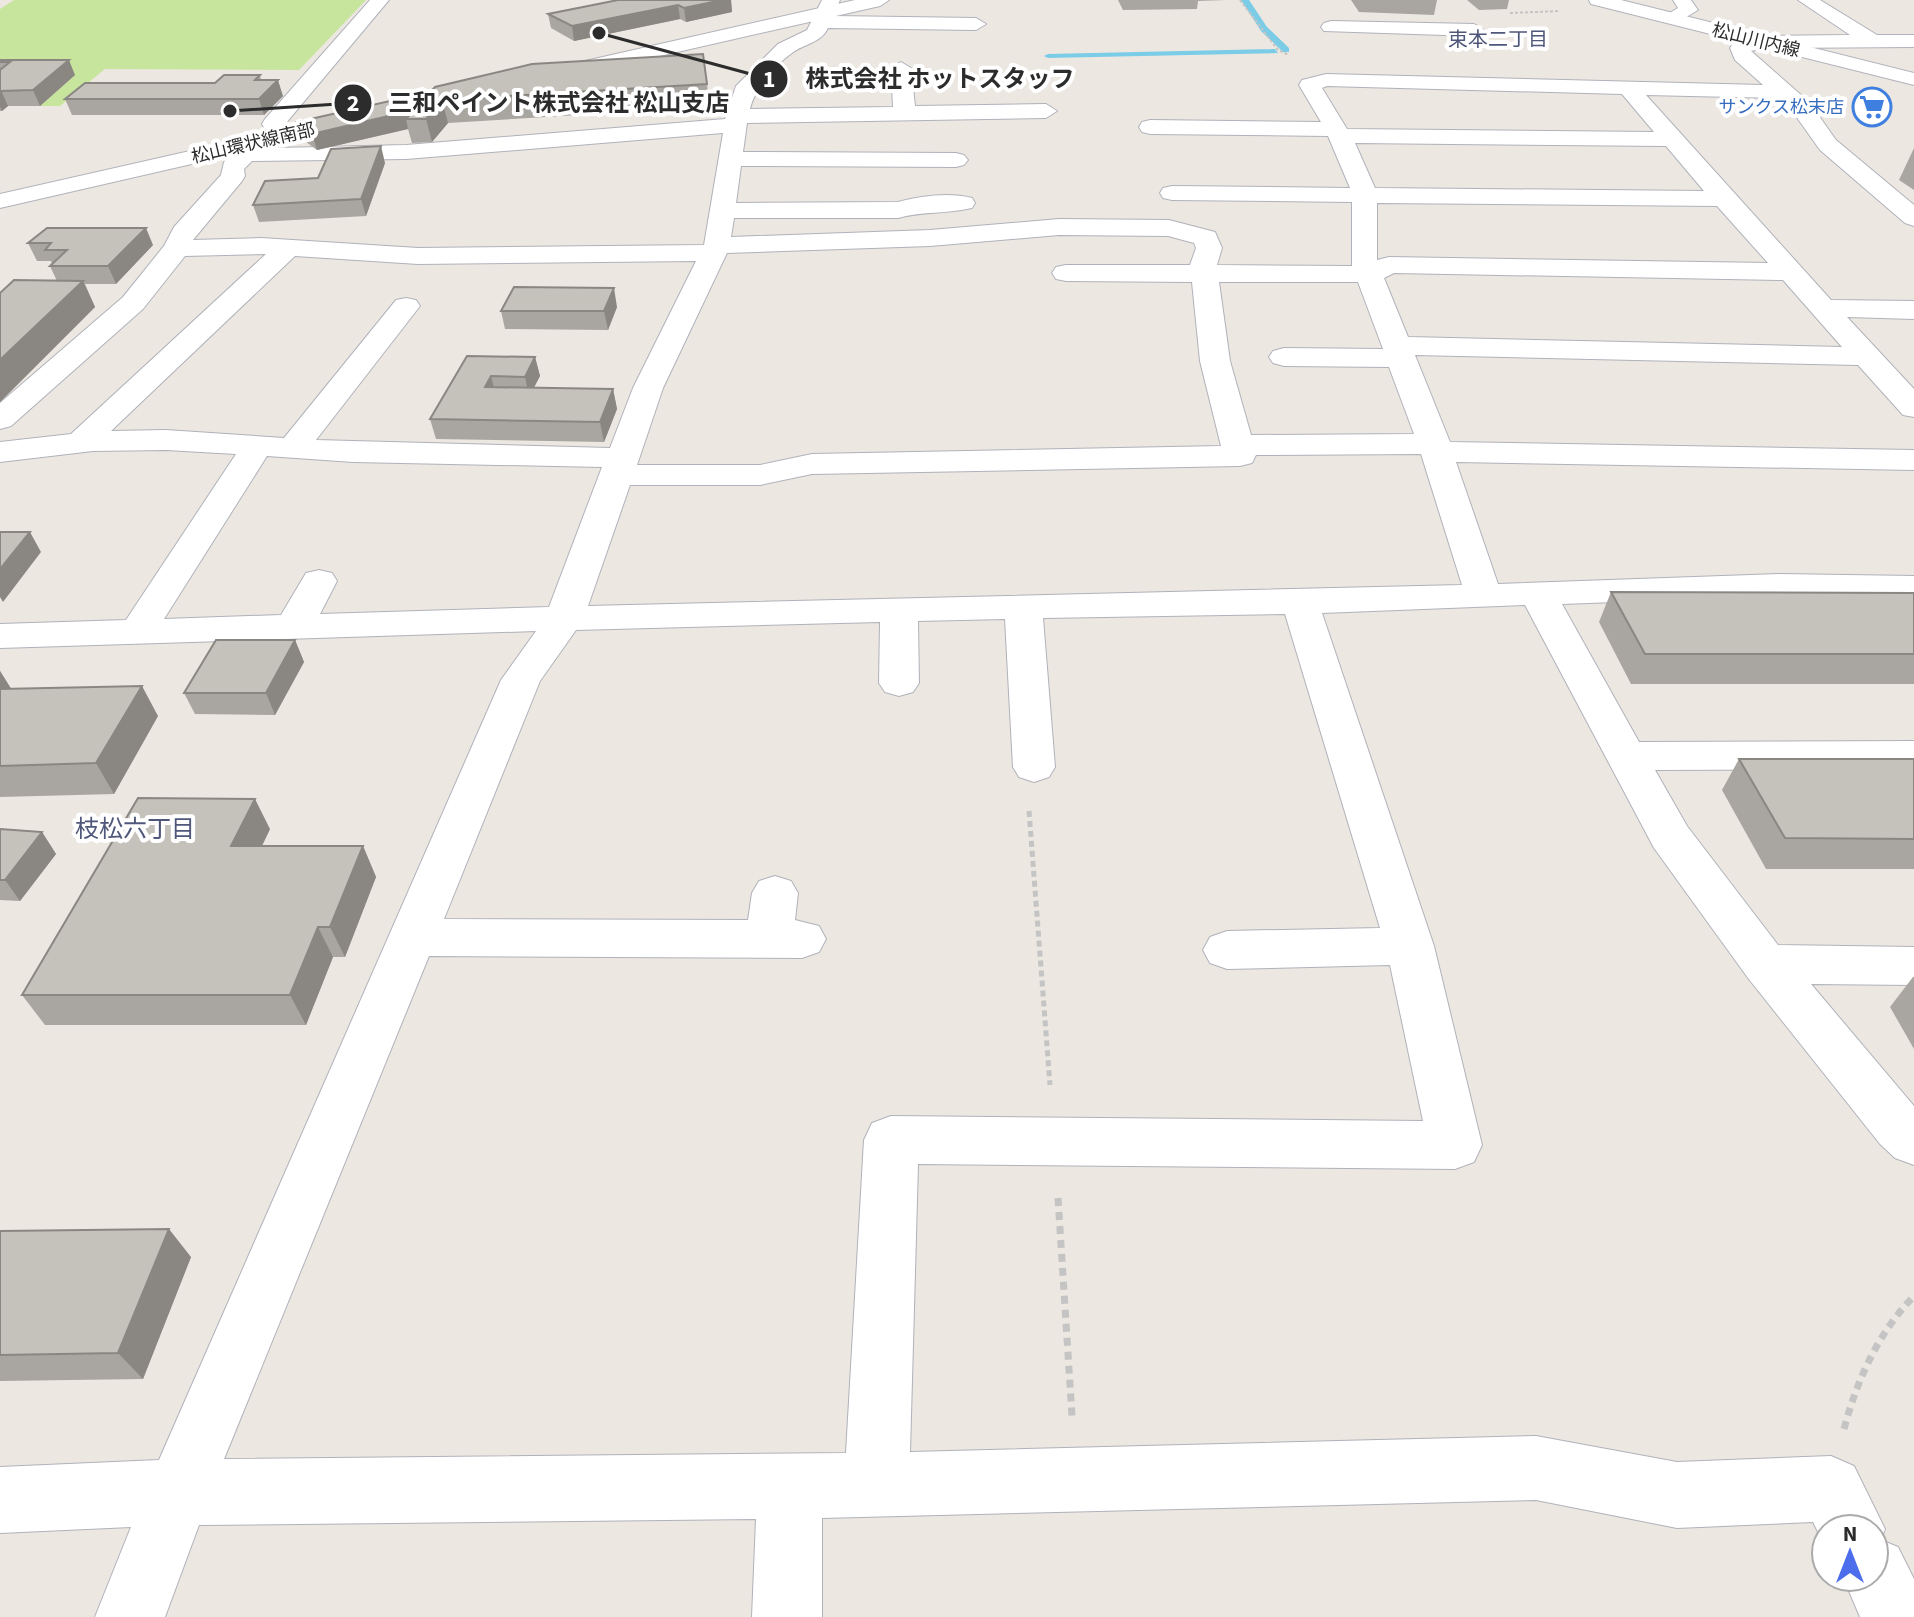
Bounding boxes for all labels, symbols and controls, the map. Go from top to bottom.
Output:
street label: 松山川内線 [1709,17,1803,64]
district label: 束本二丁目 [1448,26,1548,54]
callout: 株式会社 ホットスタッフ [749,55,1090,103]
text: 1 [763,62,775,97]
text: 株式会社 ホットスタッフ [806,62,1074,97]
callout: 三和ペイント株式会社 松山支店 [333,79,746,127]
text: 2 [347,86,359,121]
text: 三和ペイント株式会社 松山支店 [389,86,729,121]
supermarket icon: サンクス松末店 [1851,86,1893,128]
place label: サンクス松末店 [1719,95,1844,120]
street label: 松山環状線南部 [189,117,317,170]
district label: 枝松六丁目 [75,812,195,847]
north arrow [1810,1513,1890,1593]
text: N [1843,1518,1857,1550]

